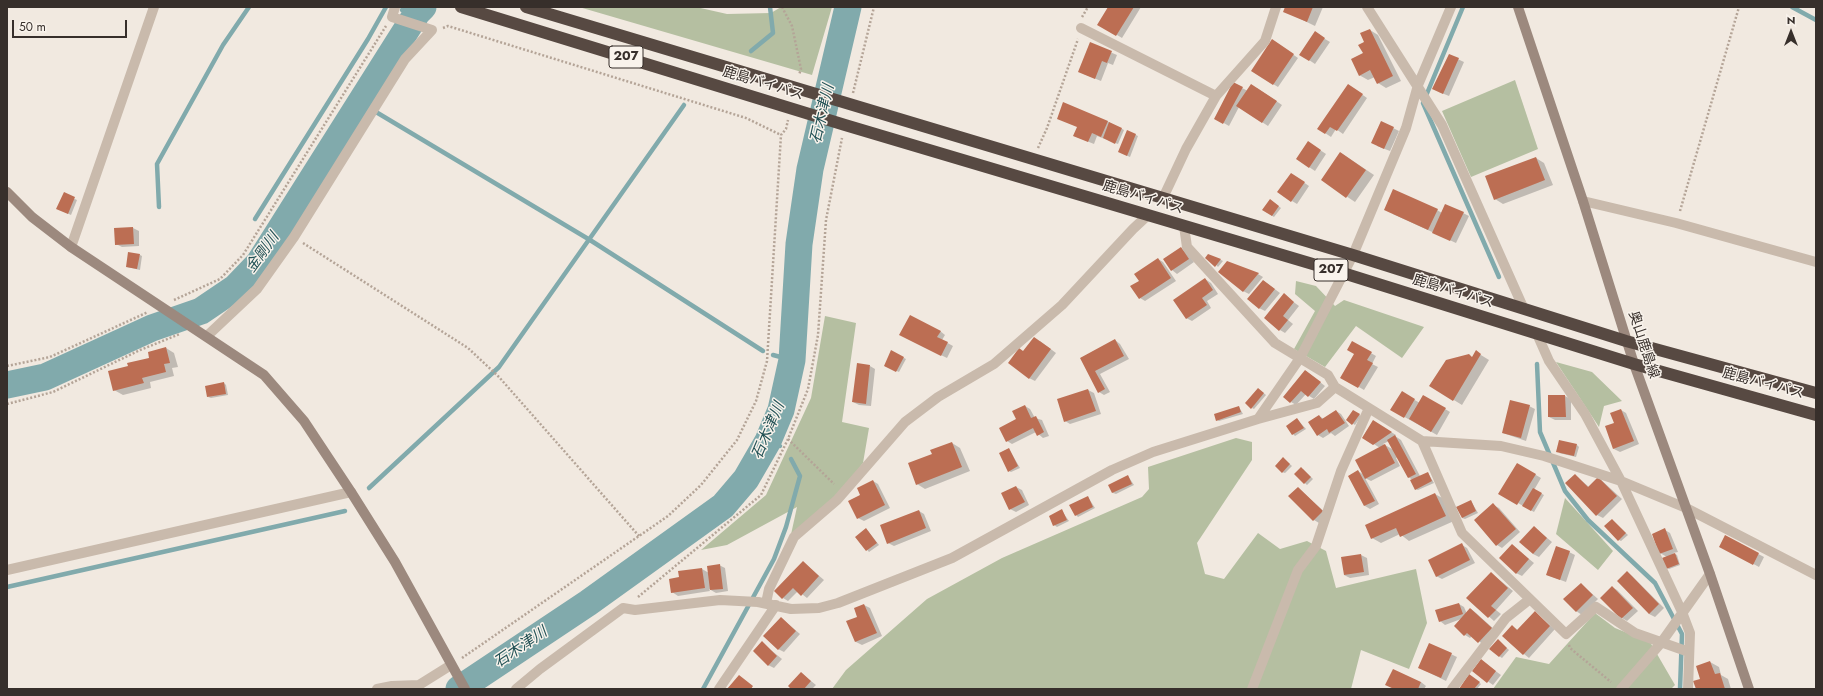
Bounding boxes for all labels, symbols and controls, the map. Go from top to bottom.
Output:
scale bar [14,12,129,38]
north arrow [1771,12,1811,52]
text: N [1787,12,1795,28]
text: 50 m [19,18,46,36]
road number: 207 [609,46,643,68]
street label: 鹿島バイパス [720,64,806,104]
water label: 石木津川 [807,83,839,145]
street label: 鹿島バイパス [1100,178,1186,218]
water label: 金剛川 [242,230,284,276]
road number: 207 [1314,259,1348,281]
street label: 鹿島バイパス [1410,272,1496,312]
street label: 奥山鹿島線 [1624,309,1662,381]
street label: 鹿島バイパス [1720,365,1806,403]
water label: 石木津川 [749,400,789,462]
water label: 石木津川 [491,624,551,672]

